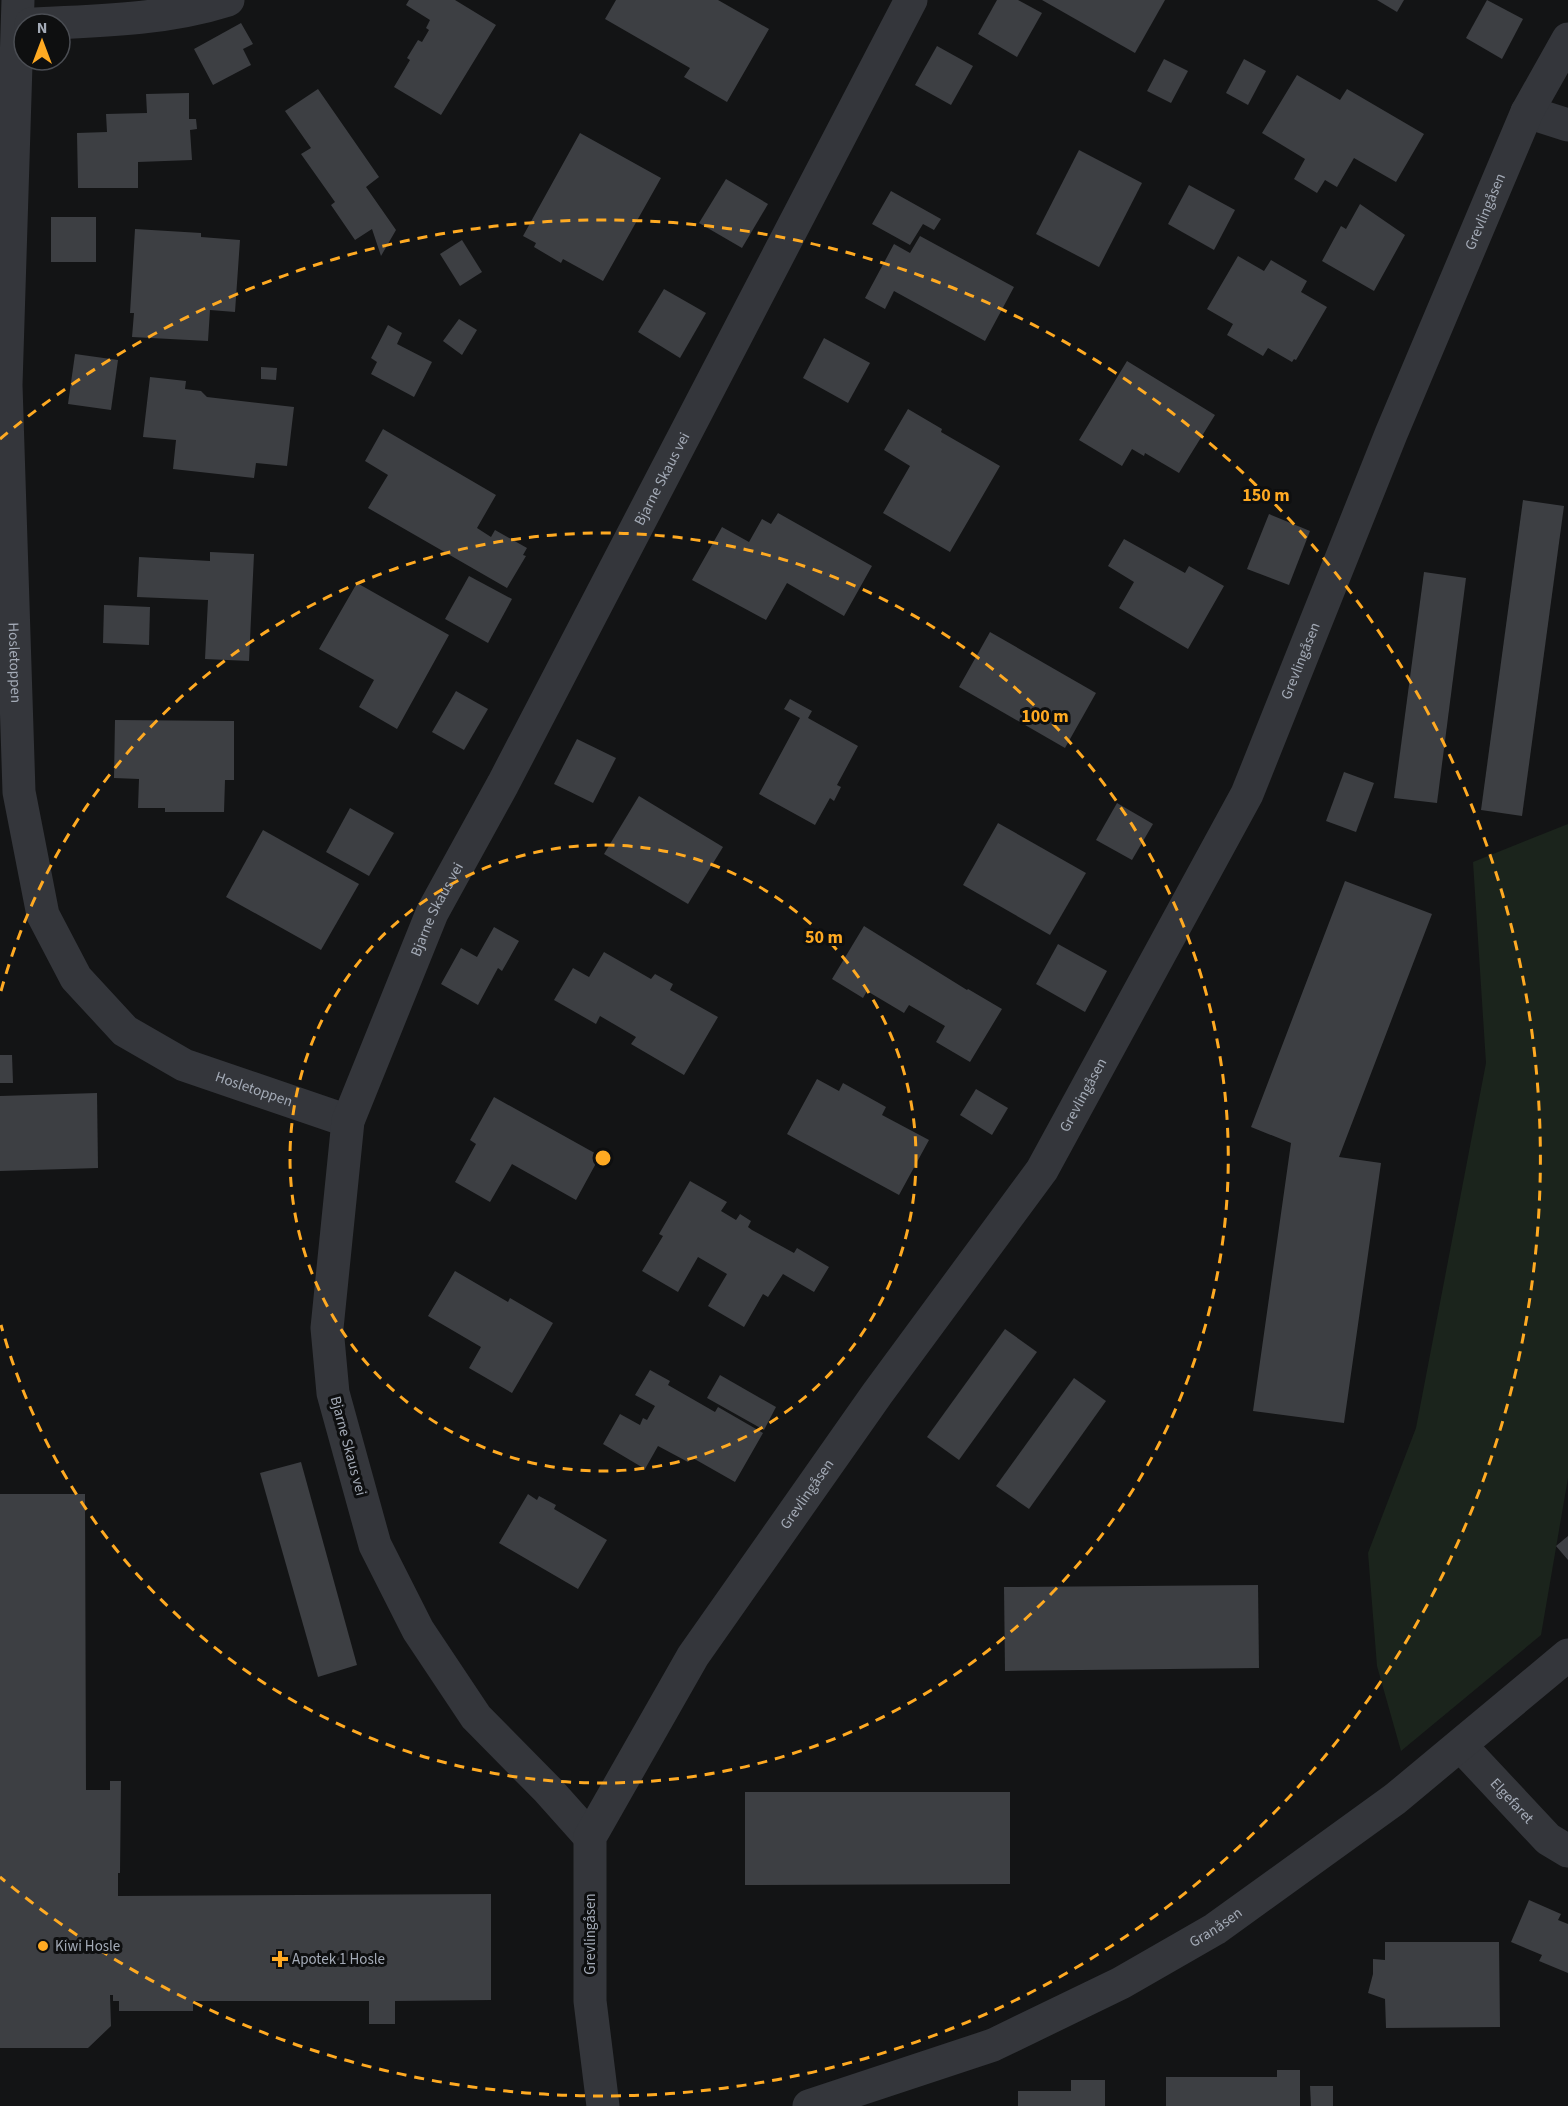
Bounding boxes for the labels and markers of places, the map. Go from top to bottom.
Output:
centre of rings [593,1148,613,1168]
place label: Kiwi Hosle [55,1936,120,1957]
marker: Kiwi Hosle [36,1939,50,1953]
place label: Apotek 1 Hosle [292,1949,385,1970]
marker: Apotek 1 Hosle [273,1952,287,1966]

